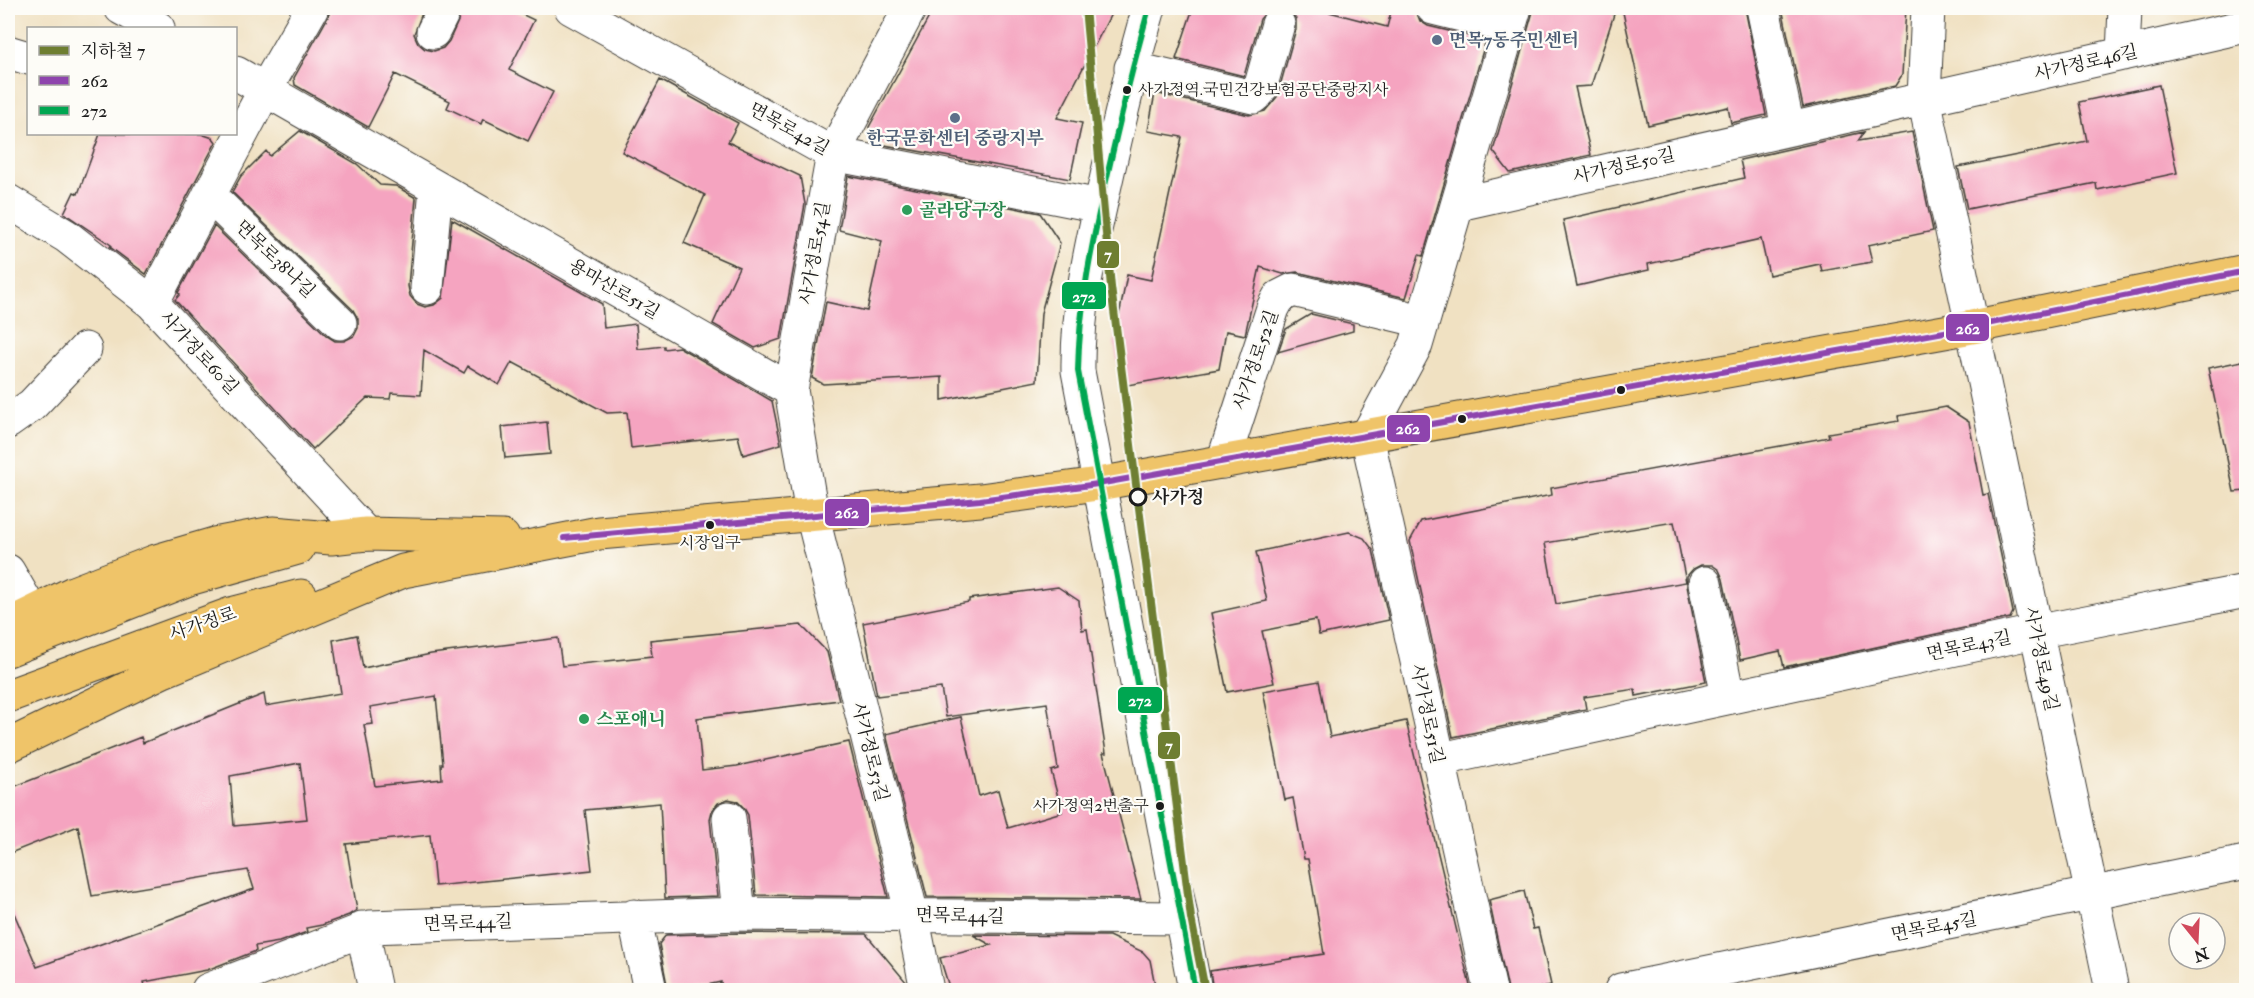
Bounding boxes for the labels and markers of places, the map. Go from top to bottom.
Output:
place label: 면목7동주민센터 [1449,29,1579,52]
marker: 면목7동주민센터 [1430,33,1444,47]
place label: 사가정역.국민건강보험공단중랑지사 [1138,80,1389,100]
marker: 사가정역.국민건강보험공단중랑지사 [1121,84,1133,96]
marker: 한국문화센터 중랑지부 [948,111,962,125]
place label: 한국문화센터 중랑지부 [866,127,1044,150]
place label: 골라당구장 [919,199,1007,222]
marker: 골라당구장 [900,203,914,217]
unlabelled marker [1615,384,1627,396]
unlabelled marker [1456,413,1468,425]
place label: 사가정 [1152,486,1204,509]
marker: 사가정 [1129,488,1147,506]
marker: 시장입구 [704,519,716,531]
place label: 시장입구 [679,533,741,553]
place label: 스포애니 [596,708,666,731]
marker: 스포애니 [577,712,591,726]
place label: 사가정역2번출구 [1033,796,1149,816]
marker: 사가정역2번출구 [1154,800,1166,812]

